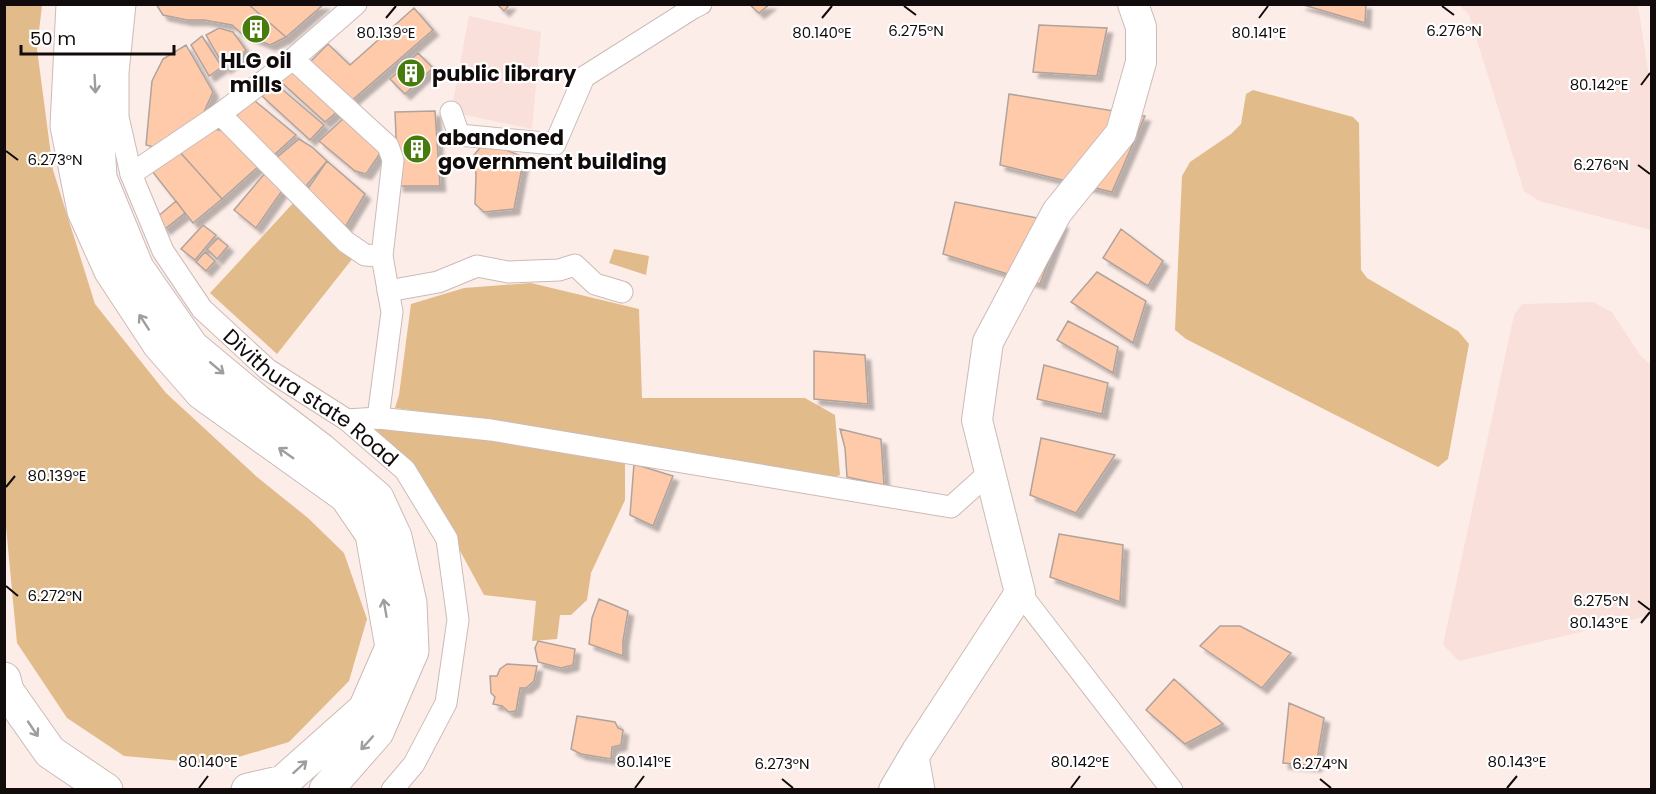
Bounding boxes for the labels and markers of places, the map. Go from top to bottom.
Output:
building icon: HLG oil mills [240,13,272,45]
place label: HLG oil mills [220,46,292,99]
building icon: public library [395,57,427,89]
place label: public library [432,59,577,88]
place label: abandoned government building [438,123,667,176]
building icon: abandoned government building [401,133,433,165]

